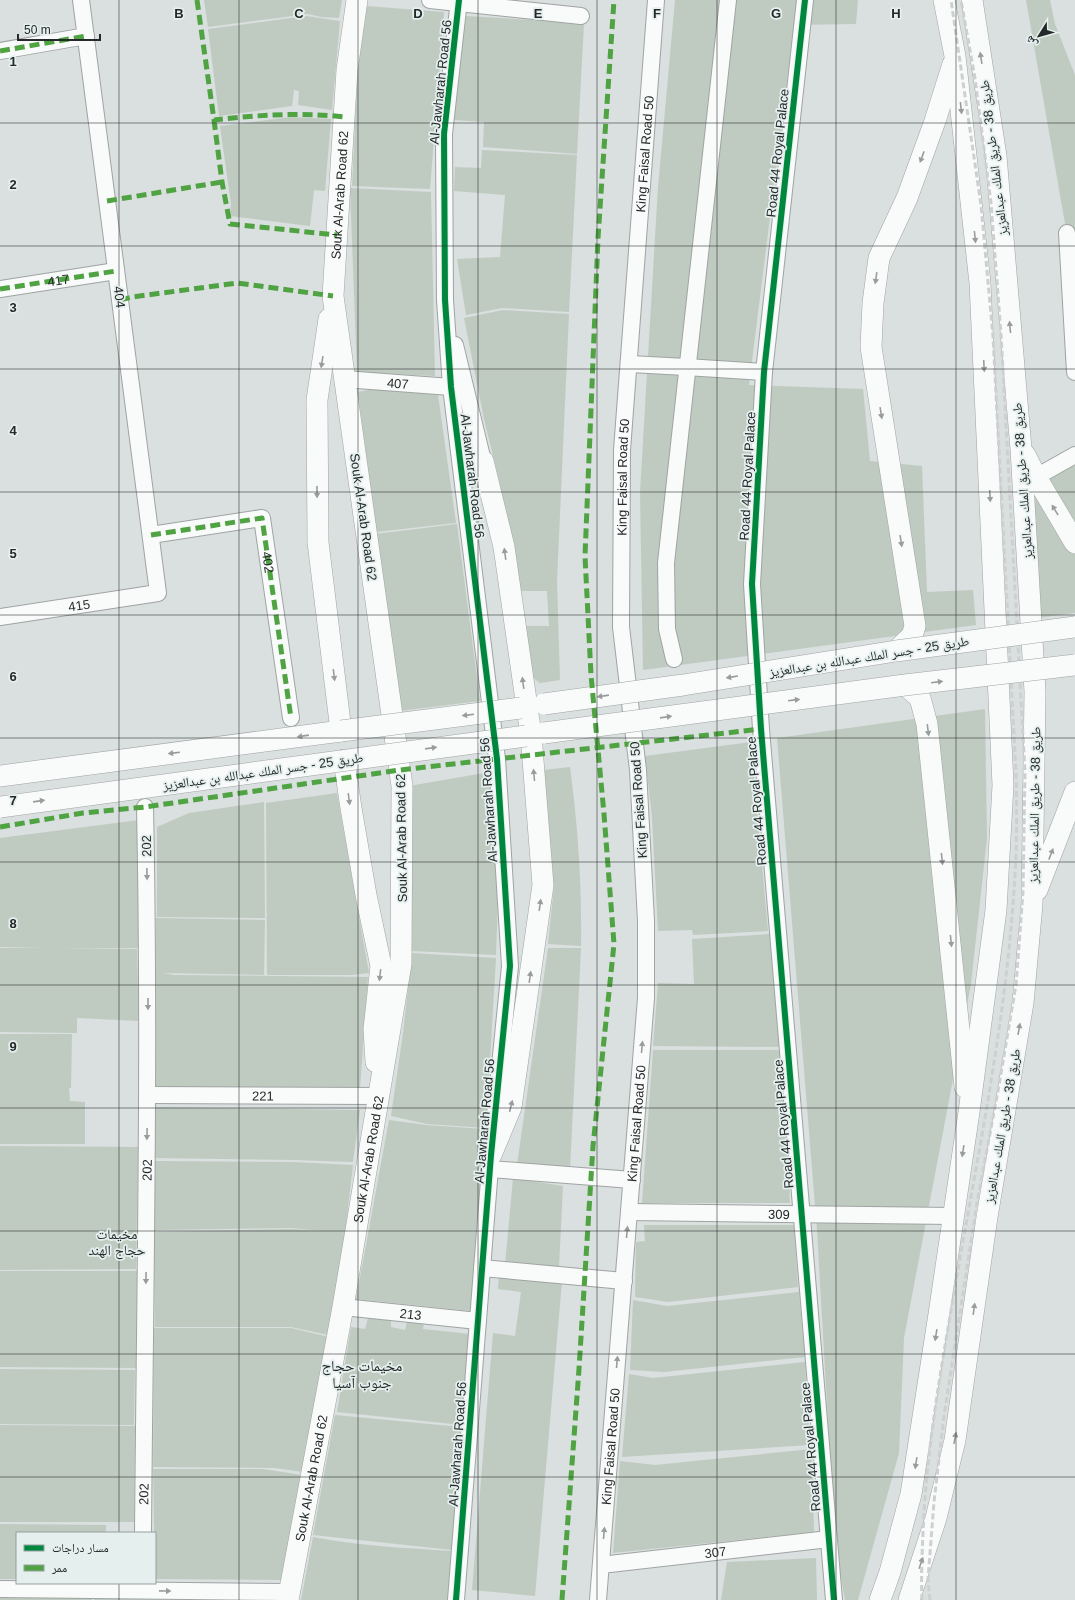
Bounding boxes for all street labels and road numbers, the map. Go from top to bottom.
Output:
street label: Al-Jawharah Road 56 [427,19,454,145]
street label: طريق 38 - طريق الملك عبدالعزيز [976,79,1012,238]
street label: Road 44 Royal Palace [763,88,792,218]
street label: King Faisal Road 50 [633,95,657,213]
street label: Souk Al-Arab Road 62 [328,130,351,260]
street label: 417 [47,271,70,290]
street label: 404 [111,285,128,309]
street label: 407 [386,375,409,392]
street label: طريق 38 - طريق الملك عبدالعزيز [1010,402,1037,561]
street label: Road 44 Royal Palace [737,411,758,541]
street label: Al-Jawharah Road 56 [457,413,488,539]
street label: King Faisal Road 50 [615,418,632,536]
street label: Souk Al-Arab Road 62 [347,452,380,582]
street label: 402 [259,550,277,574]
street label: 415 [67,596,91,615]
street label: طريق 25 - جسر الملك عبدالله بن عبدالعزيز [767,633,970,681]
street label: طريق 38 - طريق الملك عبدالعزيز [1026,726,1044,885]
street label: Road 44 Royal Palace [743,736,770,866]
street label: Al-Jawharah Road 56 [477,737,500,863]
street label: King Faisal Road 50 [627,741,650,859]
street label: طريق 25 - جسر الملك عبدالله بن عبدالعزيز [161,750,364,794]
street label: Souk Al-Arab Road 62 [393,774,410,902]
street label: 202 [139,835,154,857]
street label: طريق 38 - طريق الملك عبدالعزيز [981,1048,1024,1206]
street label: Al-Jawharah Road 56 [472,1058,497,1184]
street label: Road 44 Royal Palace [770,1059,797,1189]
street label: King Faisal Road 50 [624,1065,649,1183]
street label: 221 [252,1088,274,1104]
street label: Souk Al-Arab Road 62 [350,1095,387,1224]
street label: 202 [140,1159,155,1181]
street label: 309 [768,1207,790,1222]
street label: 213 [399,1306,422,1323]
street label: Al-Jawharah Road 56 [446,1381,469,1507]
street label: Road 44 Royal Palace [797,1382,824,1512]
street label: King Faisal Road 50 [599,1388,623,1506]
street label: Souk Al-Arab Road 62 [292,1414,331,1543]
street label: 202 [136,1483,151,1505]
street label: 307 [704,1544,727,1561]

